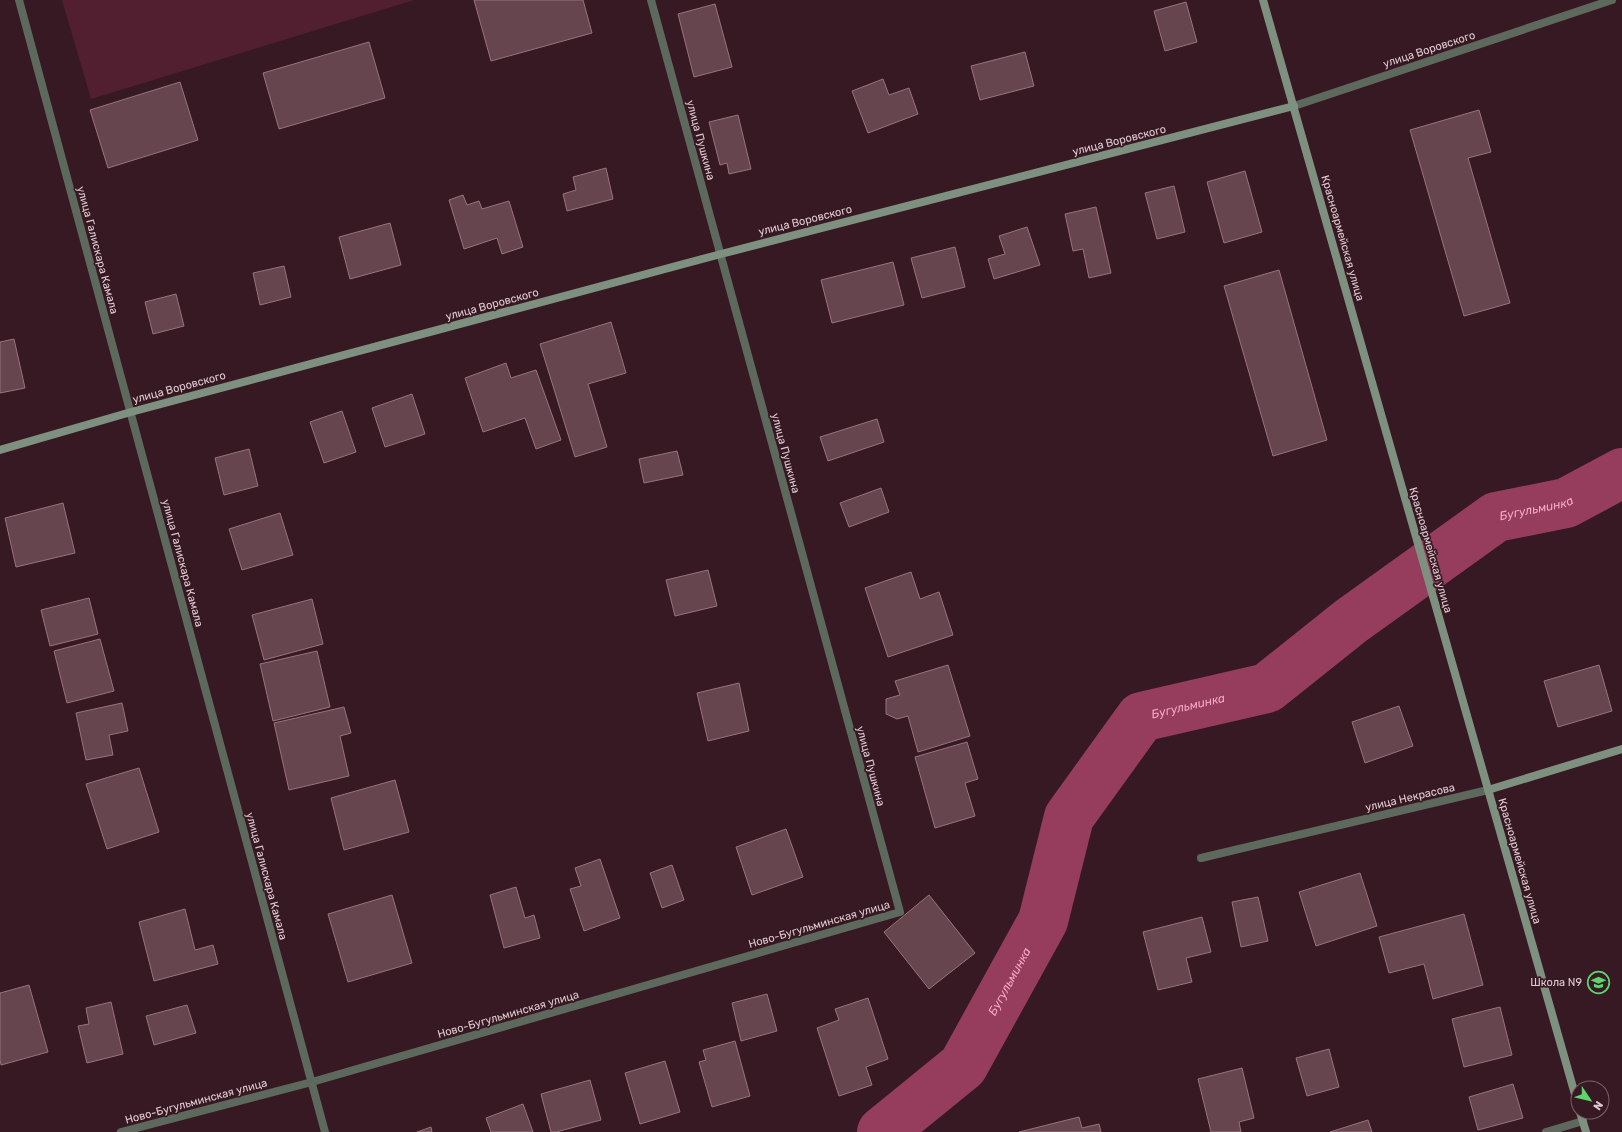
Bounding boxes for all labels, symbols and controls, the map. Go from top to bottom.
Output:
street label: улица Воровского [1382,28,1477,70]
street label: улица Пушкина [684,99,717,182]
street label: улица Воровского [1071,123,1167,158]
street label: Красноармейская улица [1318,174,1367,302]
street label: улица Галискара Камала [74,185,121,315]
street label: улица Воровского [757,203,853,238]
street label: улица Воровского [444,286,540,323]
street label: улица Воровского [131,369,227,406]
street label: улица Пушкина [769,412,802,495]
street label: Красноармейская улица [1406,486,1455,614]
water label: Бугульминка [1498,493,1576,523]
street label: улица Галискара Камала [159,498,206,628]
water label: Бугульминка [1150,691,1226,721]
street label: улица Пушкина [854,725,887,808]
street label: улица Некрасова [1364,781,1456,814]
street label: Красноармейская улица [1495,797,1544,925]
street label: улица Галискара Камала [243,811,290,941]
street label: Ново-Бугульминская улица [747,898,891,951]
water label: Бугульминка [985,945,1034,1018]
school or university icon: Школа N9 [1585,969,1611,995]
place label: Школа N9 [1530,976,1582,989]
street label: Ново-Бугульминская улица [436,988,580,1041]
street label: Ново-Бугульминская улица [124,1076,269,1127]
north arrow [1570,1080,1610,1120]
text: N [1590,1098,1605,1112]

